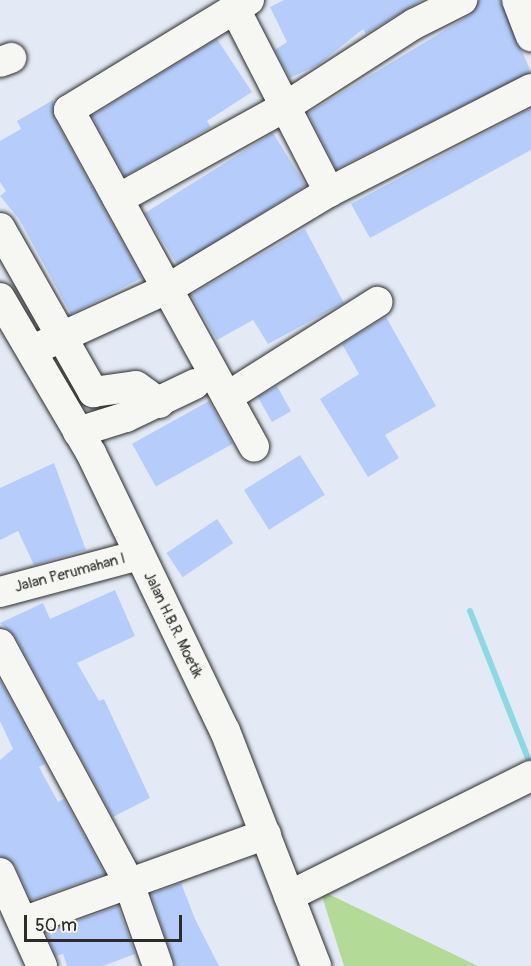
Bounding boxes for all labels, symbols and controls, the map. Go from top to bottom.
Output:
street label: Jalan Perumahan I [13,550,127,596]
street label: Jalan H.B.R. Moetik [139,569,207,681]
scale bar [27,903,184,941]
text: 50 m [35,914,77,937]

